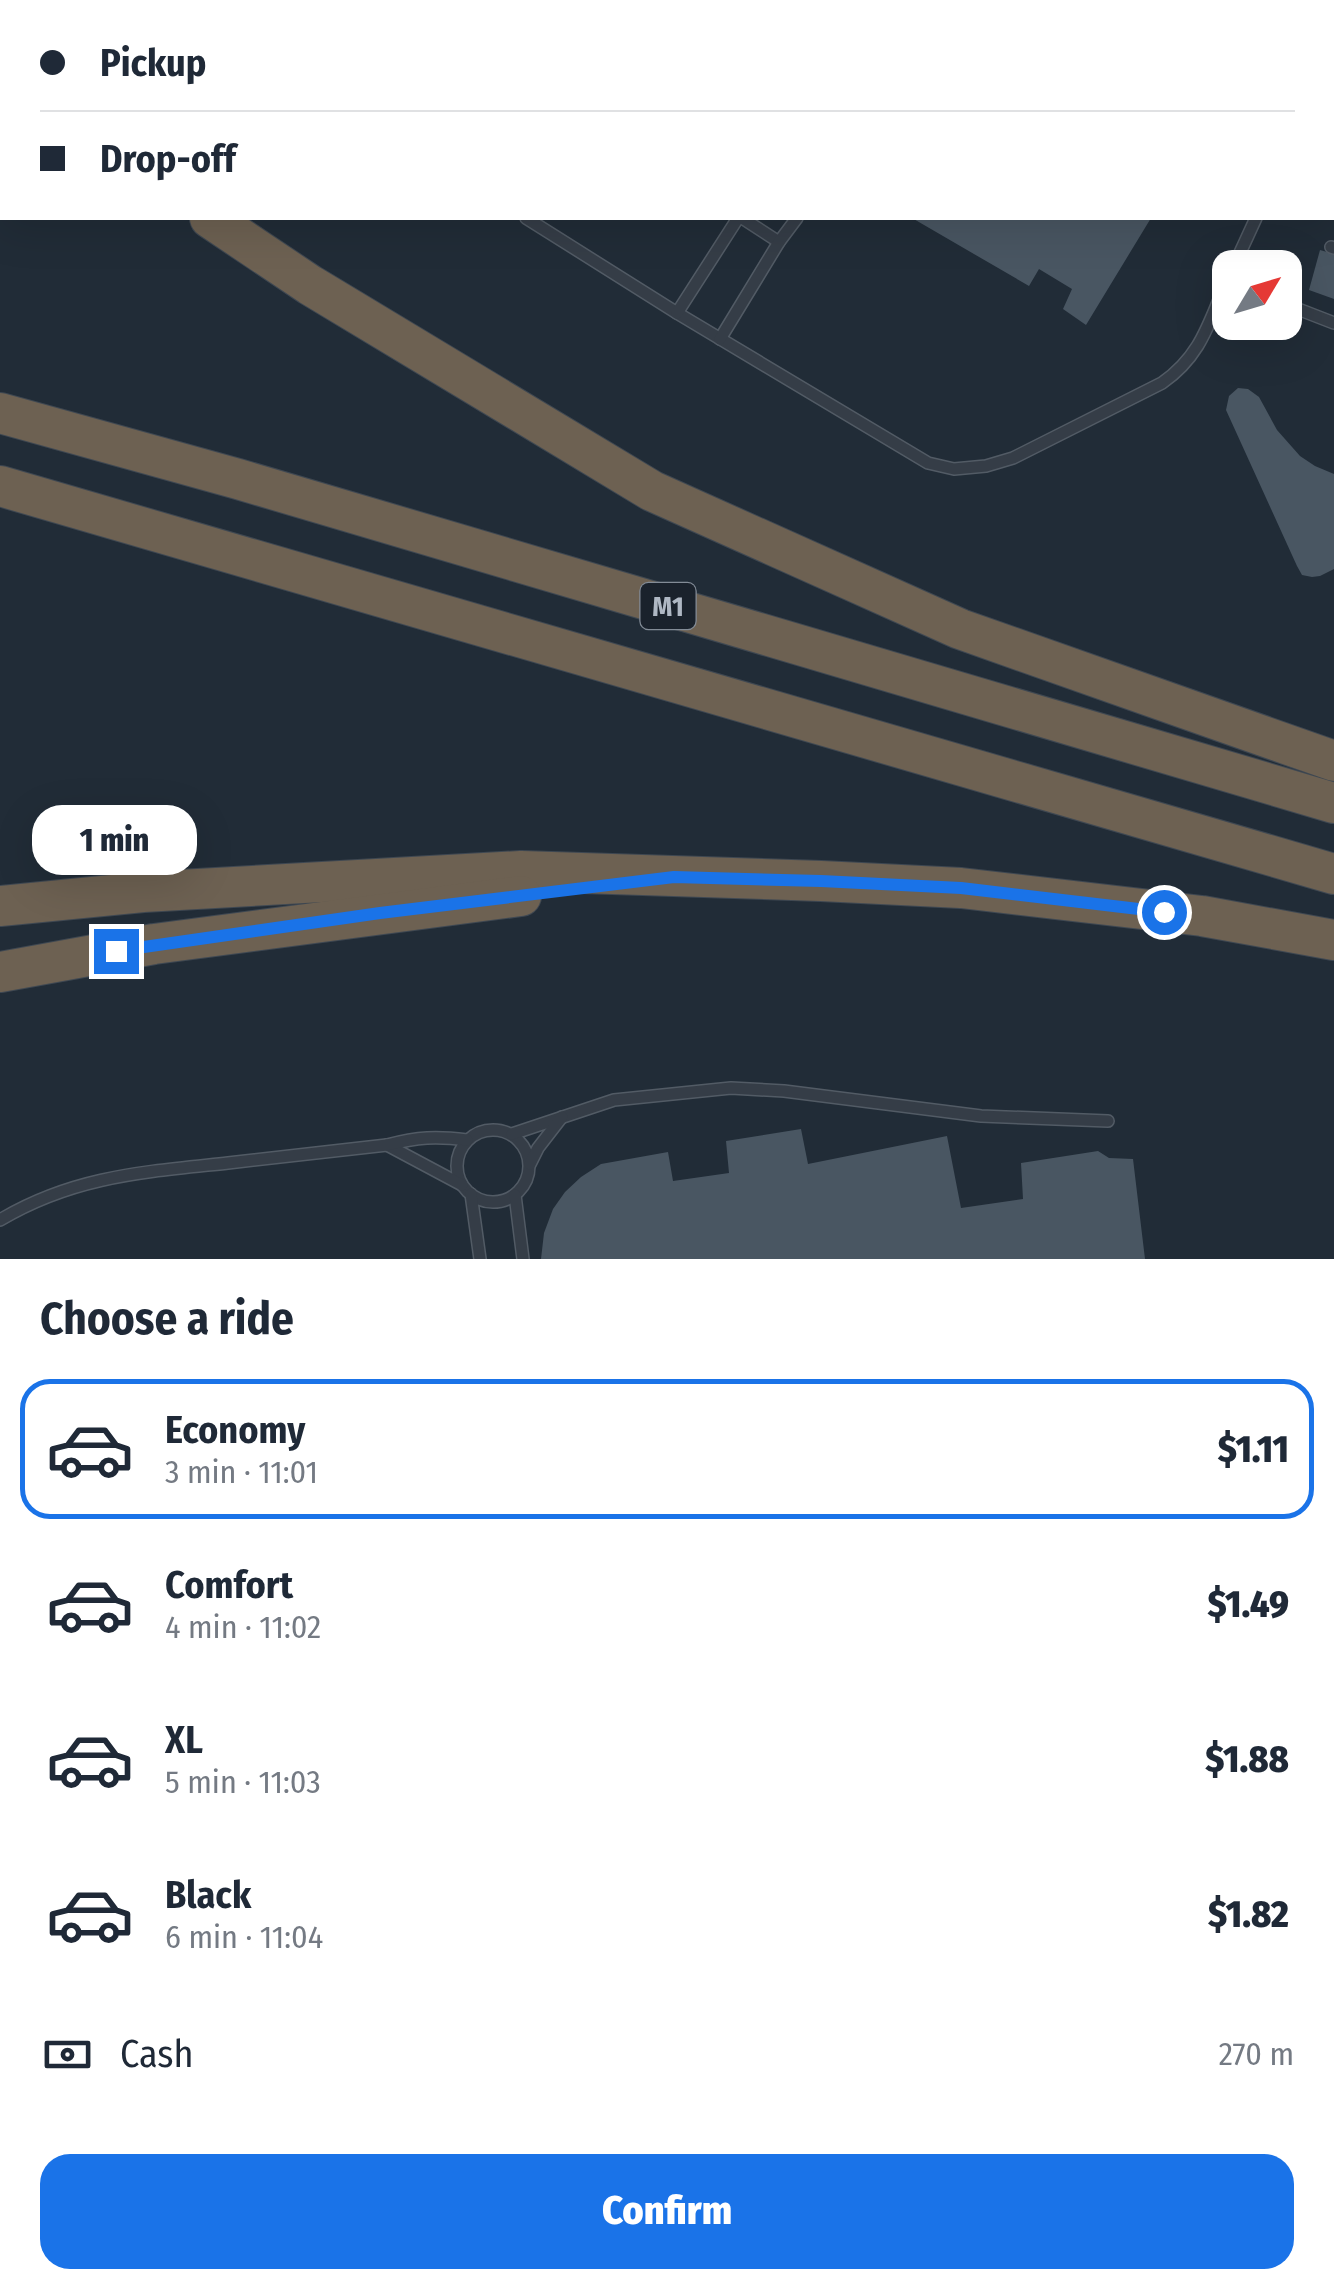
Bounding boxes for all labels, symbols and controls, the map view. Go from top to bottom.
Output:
text: Pickup [100,40,206,86]
text: Drop-off [100,136,236,182]
north arrow [1212,250,1302,340]
map controls [1212,250,1302,340]
road number: M1 [640,583,696,629]
callout: 1 min [34,806,198,876]
text: 1 min [80,821,149,859]
route start [1142,890,1187,935]
route end [94,929,139,974]
text: Choose a ride [40,1292,294,1346]
icon: car [45,1404,135,1494]
text: Economy [165,1407,305,1453]
text: $1.11 [1218,1426,1289,1472]
text: 3 min · 11:01 [165,1453,318,1491]
icon: car [45,1559,135,1649]
text: Comfort [165,1562,293,1608]
text: $1.49 [1207,1581,1289,1627]
text: 4 min · 11:02 [165,1608,321,1646]
icon: car [45,1714,135,1804]
text: XL [165,1717,203,1763]
text: $1.88 [1205,1736,1289,1782]
text: 5 min · 11:03 [165,1763,321,1801]
icon: car [45,1869,135,1959]
text: Black [165,1872,251,1918]
text: $1.82 [1208,1891,1289,1937]
text: 6 min · 11:04 [165,1918,323,1956]
icon: cash [40,2027,95,2082]
text: Cash [120,2031,194,2077]
text: 270 m [1219,2035,1294,2073]
button: Confirm [40,2154,1294,2269]

